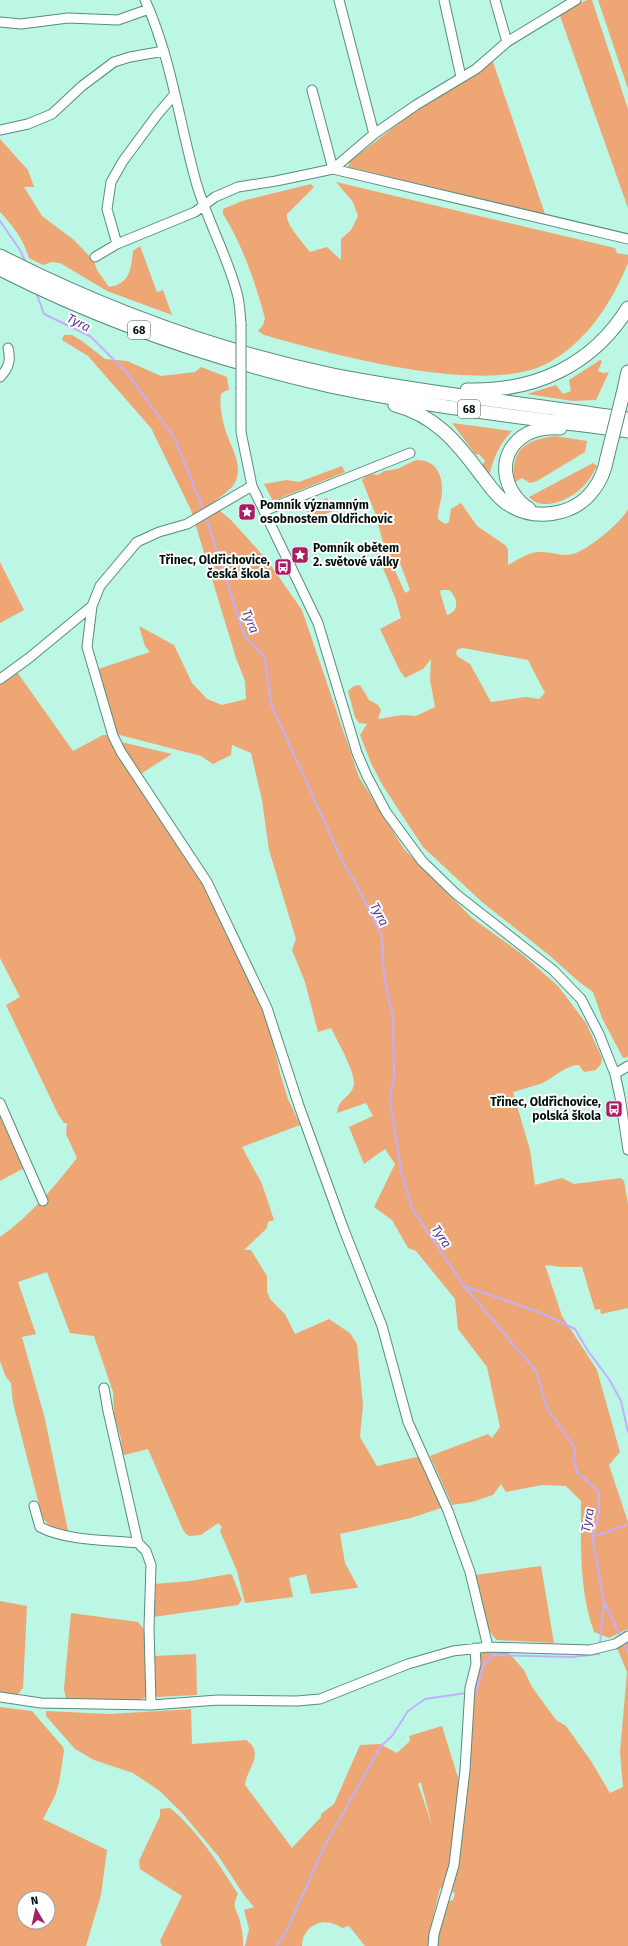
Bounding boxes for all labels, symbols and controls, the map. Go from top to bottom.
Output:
water label: Tyra [64,310,93,335]
road number: 68 [128,321,150,339]
road number: 68 [458,400,480,418]
place label: Pomník významným osobnostem Oldřichovic [260,498,393,526]
place icon: Pomník významným osobnostem Oldřichovic [237,502,257,522]
place label: Pomník obětem 2. světové války [313,541,400,569]
place icon: Pomník obětem 2. světové války [290,545,310,565]
place label: Třinec, Oldřichovice, česká škola [159,553,270,581]
bus stop icon: Třinec, Oldřichovice, česká škola [273,557,293,577]
water label: Tyra [239,607,262,635]
water label: Tyra [367,900,392,929]
place label: Třinec, Oldřichovice, polská škola [490,1095,601,1123]
bus stop icon: Třinec, Oldřichovice, polská škola [604,1099,624,1119]
water label: Tyra [429,1222,455,1251]
water label: Tyra [578,1507,597,1533]
north arrow [16,1890,56,1930]
text: N [30,1894,39,1908]

